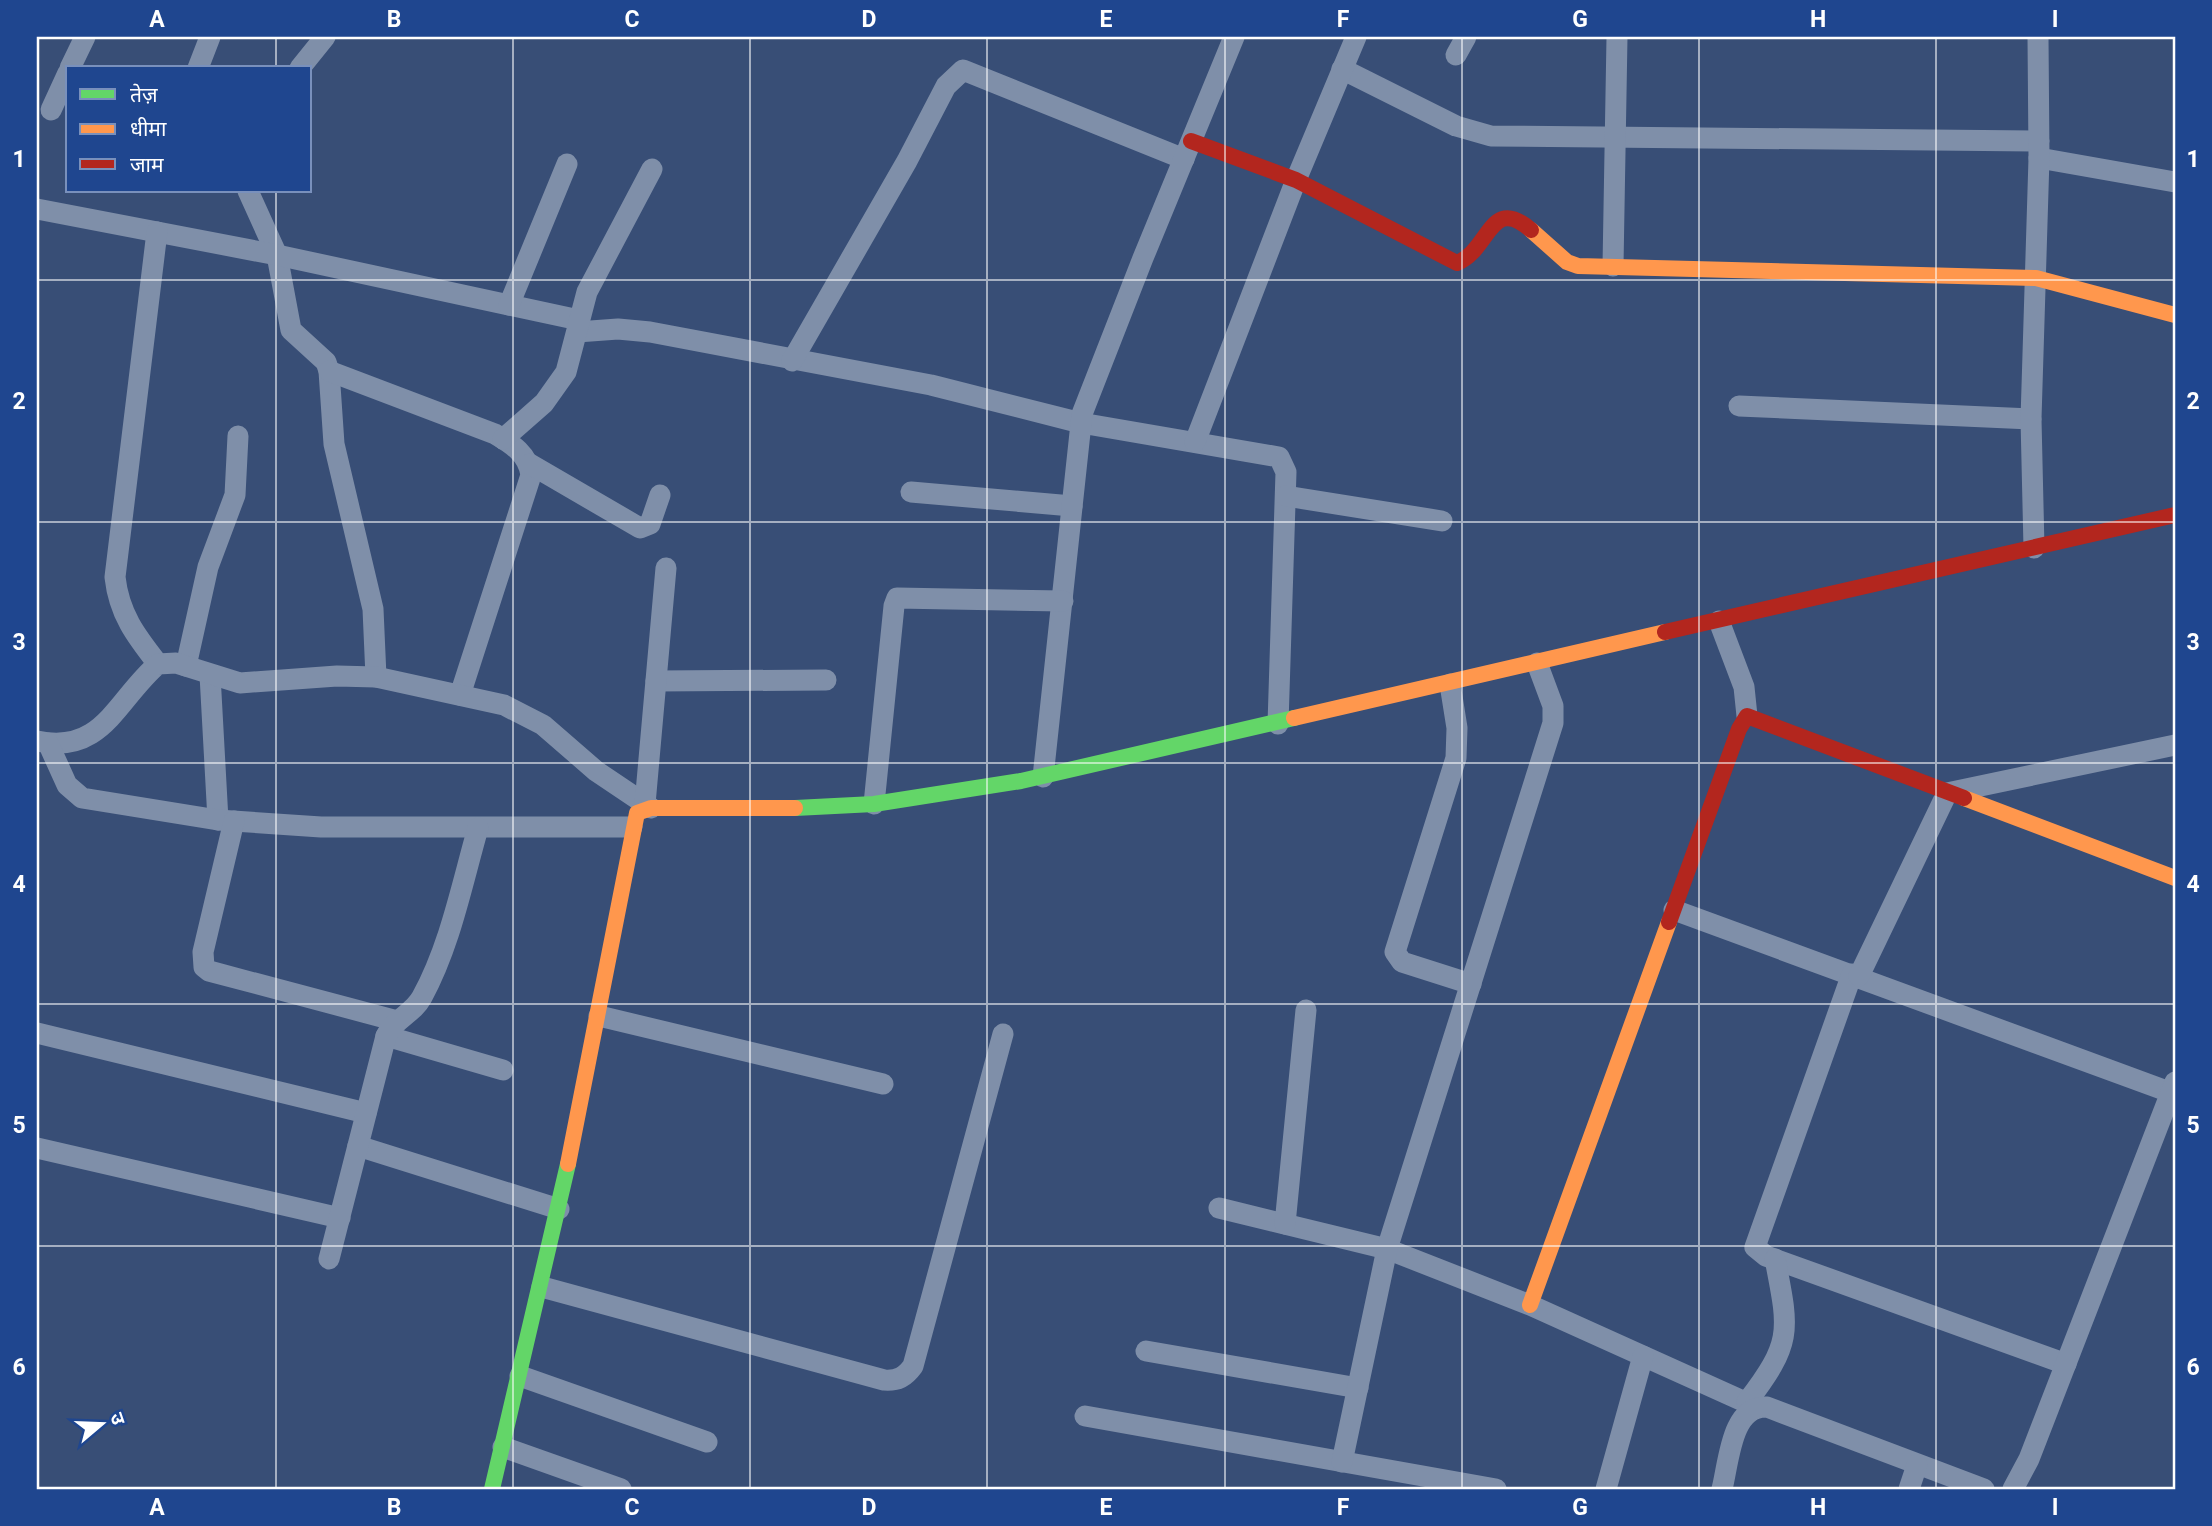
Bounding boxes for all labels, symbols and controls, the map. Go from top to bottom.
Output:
text: A [149,6,165,33]
text: B [387,6,401,33]
text: C [624,6,640,33]
text: D [862,6,876,33]
text: E [1100,6,1113,33]
text: F [1337,6,1350,33]
text: G [1572,6,1588,33]
text: H [1810,6,1826,33]
text: I [2052,6,2058,33]
legend [66,66,312,192]
text: तेज़ [130,83,158,107]
text: धीमा [130,117,167,141]
text: 1 [12,146,26,173]
text: 1 [2186,146,2200,173]
text: जाम [130,153,164,177]
text: 2 [12,388,26,415]
text: 2 [2186,388,2200,415]
text: 3 [12,629,26,656]
text: 3 [2186,629,2200,656]
text: 4 [12,871,26,898]
text: 4 [2186,871,2200,898]
text: 5 [12,1112,26,1139]
text: 5 [2186,1112,2200,1139]
text: 6 [12,1354,26,1381]
text: 6 [2186,1354,2200,1381]
north arrow [66,1390,136,1460]
text: उ [105,1410,131,1428]
text: A [149,1494,165,1521]
text: B [387,1494,401,1521]
text: C [624,1494,640,1521]
text: D [862,1494,876,1521]
text: E [1100,1494,1113,1521]
text: F [1337,1494,1350,1521]
text: G [1572,1494,1588,1521]
text: H [1810,1494,1826,1521]
text: I [2052,1494,2058,1521]

